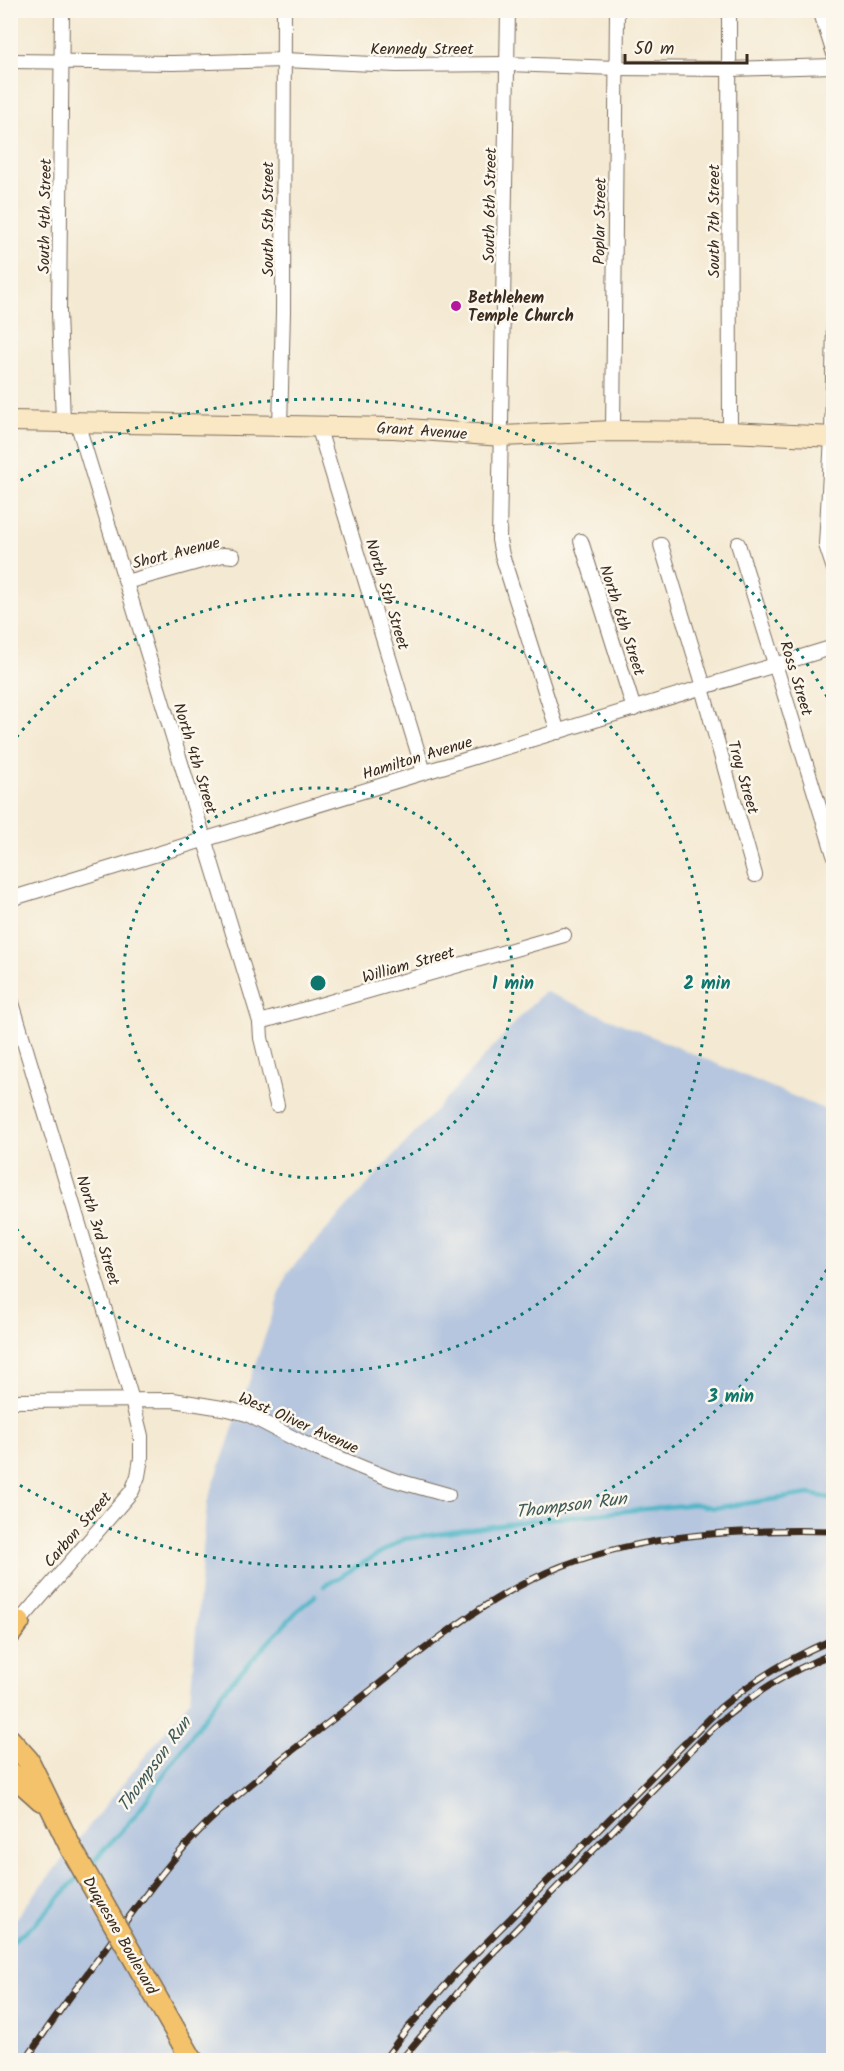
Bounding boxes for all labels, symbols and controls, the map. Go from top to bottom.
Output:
scale bar [625,27,746,65]
text: 50 m [634,35,674,64]
street label: Kennedy Street [370,37,474,62]
street label: South 6th Street [477,146,504,263]
street label: South 4th Street [32,157,59,274]
street label: South 5th Street [256,161,281,276]
street label: South 7th Street [702,163,727,278]
street label: Poplar Street [587,176,614,265]
place label: Bethlehem Temple Church [468,286,574,329]
marker: Bethlehem Temple Church [449,299,463,313]
street label: Grant Avenue [376,416,468,447]
street label: Short Avenue [130,531,223,576]
street label: North 5th Street [358,536,416,654]
street label: North 6th Street [592,562,652,680]
street label: Ross Street [772,638,819,720]
street label: North 4th Street [166,700,224,818]
street label: Hamilton Avenue [359,730,476,787]
street label: Troy Street [720,738,765,818]
street label: William Street [359,940,458,991]
text: 1 min [492,970,534,999]
text: 2 min [684,970,730,999]
centre of rings [308,973,328,993]
street label: North 3rd Street [69,1172,126,1289]
text: 3 min [707,1383,754,1412]
street label: West Oliver Avenue [234,1386,363,1461]
water label: Thompson Run [514,1485,630,1528]
street label: Carbon Street [38,1486,119,1573]
water label: Thompson Run [111,1710,201,1819]
street label: Duquesne Boulevard [76,1872,164,2001]

